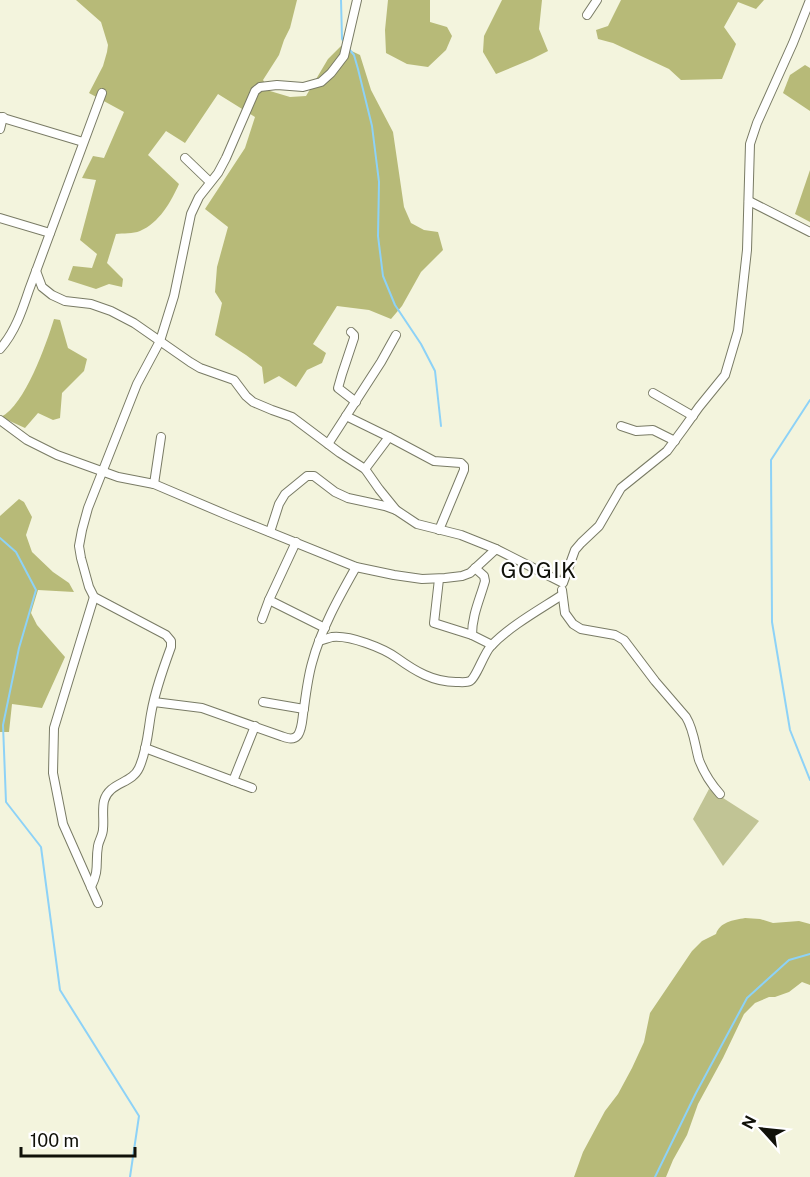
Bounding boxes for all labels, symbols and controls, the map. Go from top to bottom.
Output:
district label: GOGIK [500,557,578,583]
north arrow [732,1099,792,1159]
text: N [738,1113,760,1132]
scale bar [21,1120,135,1158]
text: 100 m [30,1130,79,1151]

